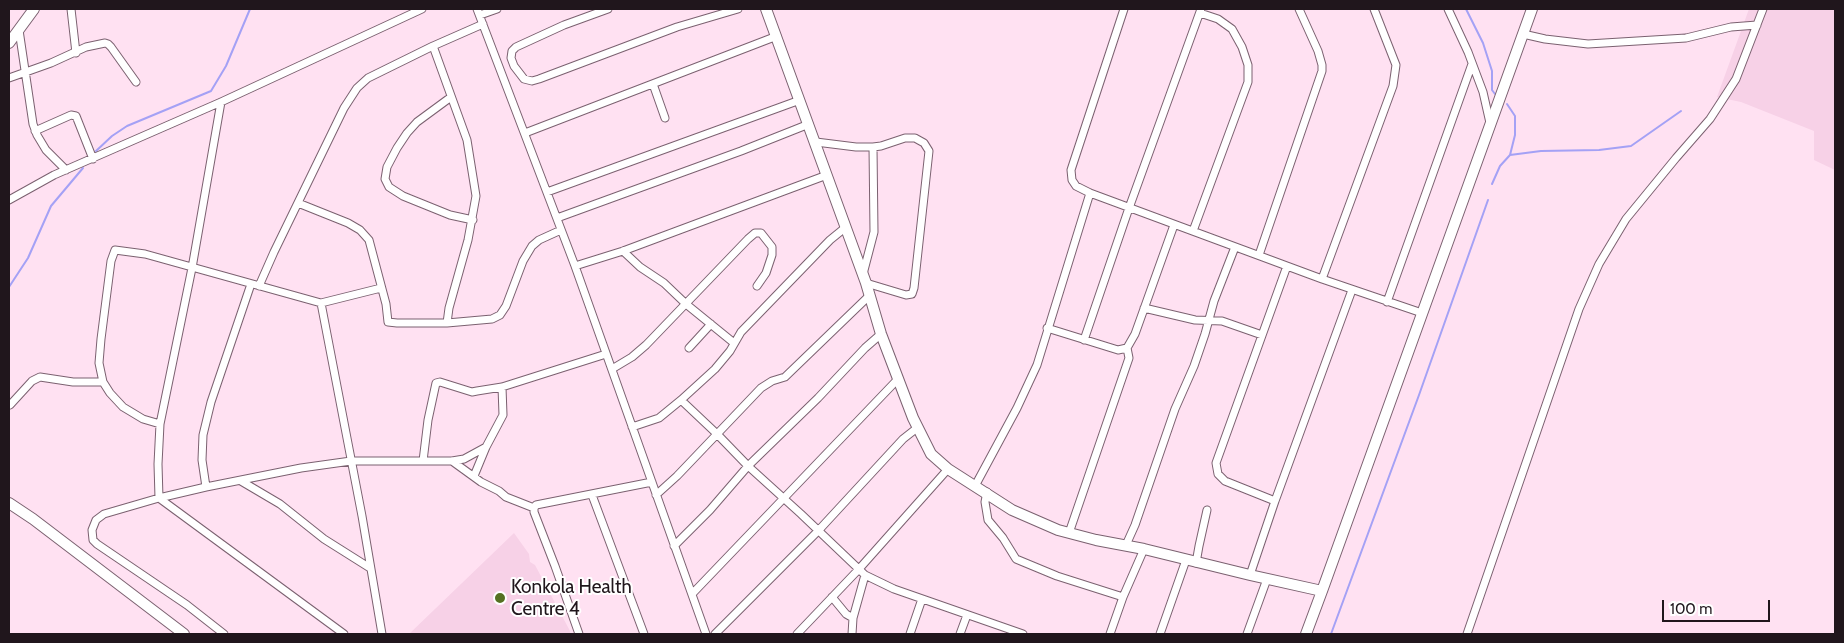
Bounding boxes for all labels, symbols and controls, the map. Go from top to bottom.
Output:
place label: Konkola Health Centre 4 [511,576,632,620]
scale bar [1664,590,1772,622]
marker: Konkola Health Centre 4 [493,591,507,605]
text: 100 m [1670,600,1712,618]

